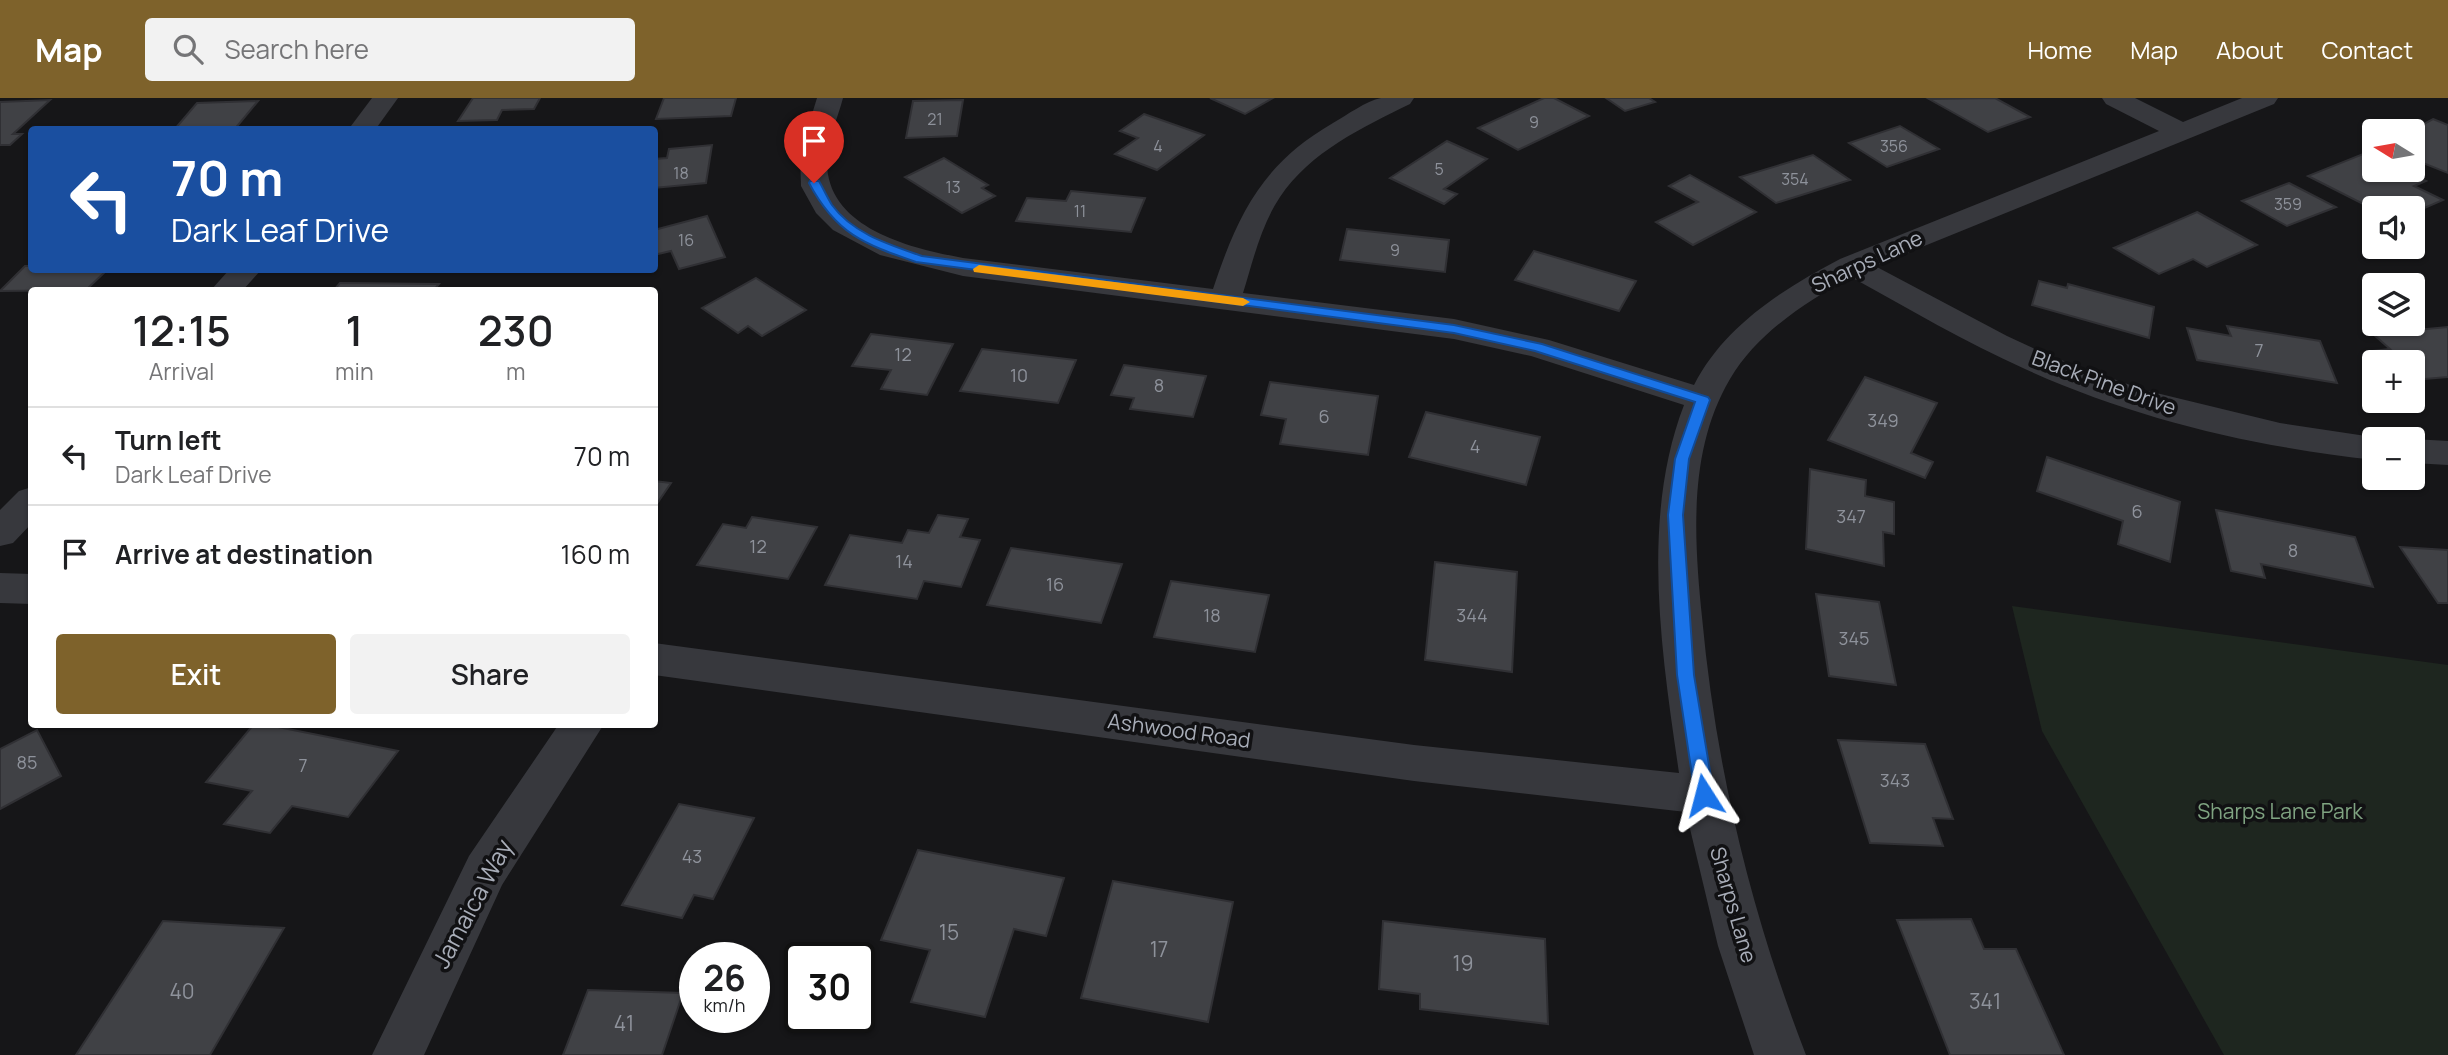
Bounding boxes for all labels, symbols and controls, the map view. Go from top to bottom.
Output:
search box [145,18,635,81]
text: Map [35,27,103,72]
icon: search [169,30,207,68]
text: Search here [225,31,369,67]
text: Home [2027,33,2092,66]
text: Map [2130,33,2178,66]
text: About [2216,33,2284,66]
text: Contact [2322,33,2413,66]
house number: 21 [927,108,943,130]
pin [784,111,844,183]
house number: 9 [1529,111,1539,133]
north arrow [2362,119,2426,182]
map controls [2362,119,2425,490]
icon: arrive [795,122,833,160]
house number: 4 [1153,135,1163,157]
house number: 356 [1880,135,1908,157]
text: 70 m [171,144,283,211]
icon: left [56,154,147,245]
house number: 5 [1434,158,1444,180]
house number: 18 [673,162,689,184]
house number: 354 [1781,168,1809,190]
house number: 13 [945,176,961,198]
house number: 359 [2274,193,2302,215]
button: sound [2362,196,2425,259]
house number: 11 [1074,200,1086,222]
text: Dark Leaf Drive [171,208,389,252]
street label: Sharps Lane [1807,223,1927,299]
house number: 16 [678,229,694,251]
house number: 9 [1390,239,1400,261]
button: layers [2362,273,2425,336]
text: 12:15 [132,301,231,359]
text: 1 [345,301,363,359]
text: 230 [478,301,554,359]
house number: 7 [2254,338,2264,362]
house number: 12 [894,342,912,366]
street label: Black Pine Drive [2028,343,2180,421]
button: + [2362,350,2425,413]
text: Arrival [149,355,214,387]
text: min [335,355,374,387]
text: m [506,355,526,387]
house number: 10 [1010,363,1028,387]
house number: 8 [1154,373,1164,397]
house number: 6 [1318,404,1330,428]
house number: 349 [1867,408,1899,432]
text: Turn left [115,422,222,458]
button: − [2362,427,2425,490]
house number: 4 [1470,434,1480,458]
icon: left [56,437,94,475]
text: 70 m [574,438,630,474]
text: Dark Leaf Drive [115,458,272,490]
house number: 6 [2131,499,2143,523]
house number: 347 [1836,504,1866,528]
house number: 12 [749,534,767,558]
icon: arrive [56,535,94,573]
text: Arrive at destination [115,536,373,572]
text: 160 m [561,536,630,572]
house number: 8 [2288,538,2298,562]
house number: 14 [895,549,913,573]
house number: 16 [1046,572,1064,596]
house number: 18 [1203,603,1221,627]
house number: 344 [1456,603,1488,627]
house number: 345 [1839,626,1869,650]
button: Exit [56,634,336,714]
button: Share [350,634,630,714]
street label: Ashwood Road [1106,706,1252,754]
house number: 85 [17,750,37,774]
house number: 7 [298,753,308,777]
position arrow [1667,758,1741,832]
house number: 343 [1880,768,1910,792]
park label: Sharps Lane Park [2197,797,2363,825]
street label: Jamaica Way [424,833,520,974]
house number: 43 [682,844,702,868]
street label: Sharps Lane [1704,844,1764,966]
house number: 15 [939,918,959,946]
house number: 17 [1150,935,1168,963]
speed limit sign: 30 [784,942,875,1033]
house number: 19 [1452,949,1474,977]
text: 26 [703,954,746,1002]
house number: 40 [169,977,195,1005]
house number: 341 [1969,987,2001,1015]
text: km/h [704,993,745,1017]
house number: 41 [614,1009,634,1037]

